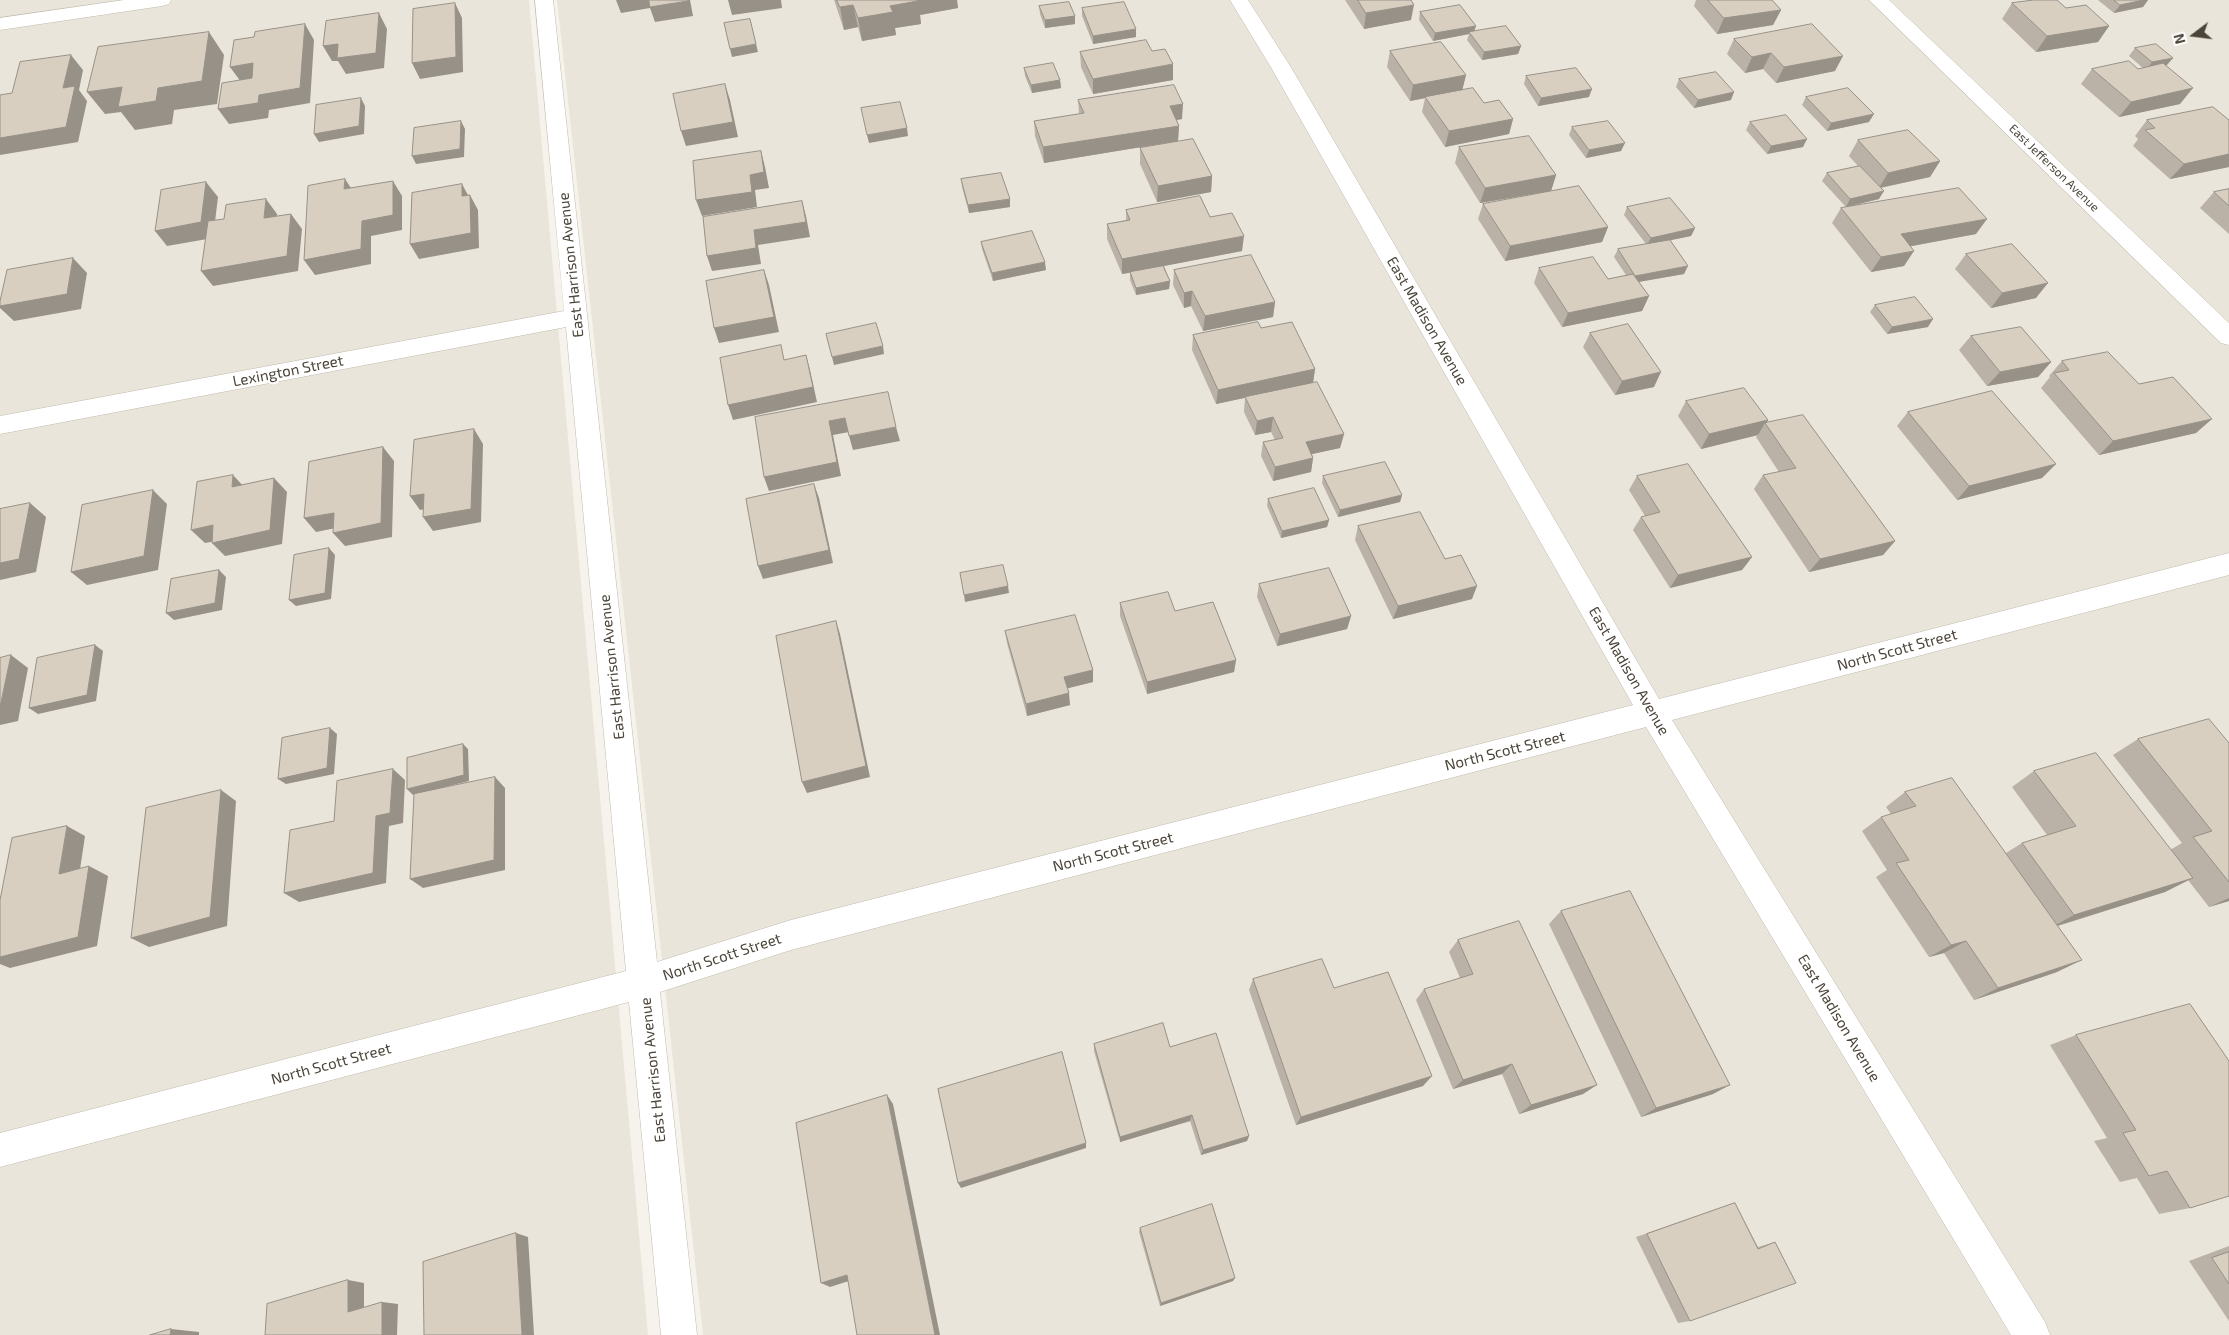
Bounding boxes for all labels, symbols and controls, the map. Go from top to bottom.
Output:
north arrow [2169,10,2219,60]
text: N [2170,32,2189,46]
street label: East Jefferson Avenue [2006,121,2102,215]
street label: East Harrison Avenue [554,192,588,338]
street label: East Madison Avenue [1383,254,1471,388]
street label: Lexington Street [231,351,345,391]
street label: East Harrison Avenue [595,594,629,740]
street label: East Madison Avenue [1585,604,1673,738]
street label: North Scott Street [1835,625,1959,675]
street label: North Scott Street [1443,727,1567,775]
street label: North Scott Street [1051,828,1175,876]
street label: North Scott Street [661,929,783,985]
street label: East Madison Avenue [1794,951,1884,1085]
street label: East Harrison Avenue [636,997,670,1143]
street label: North Scott Street [269,1039,393,1089]

